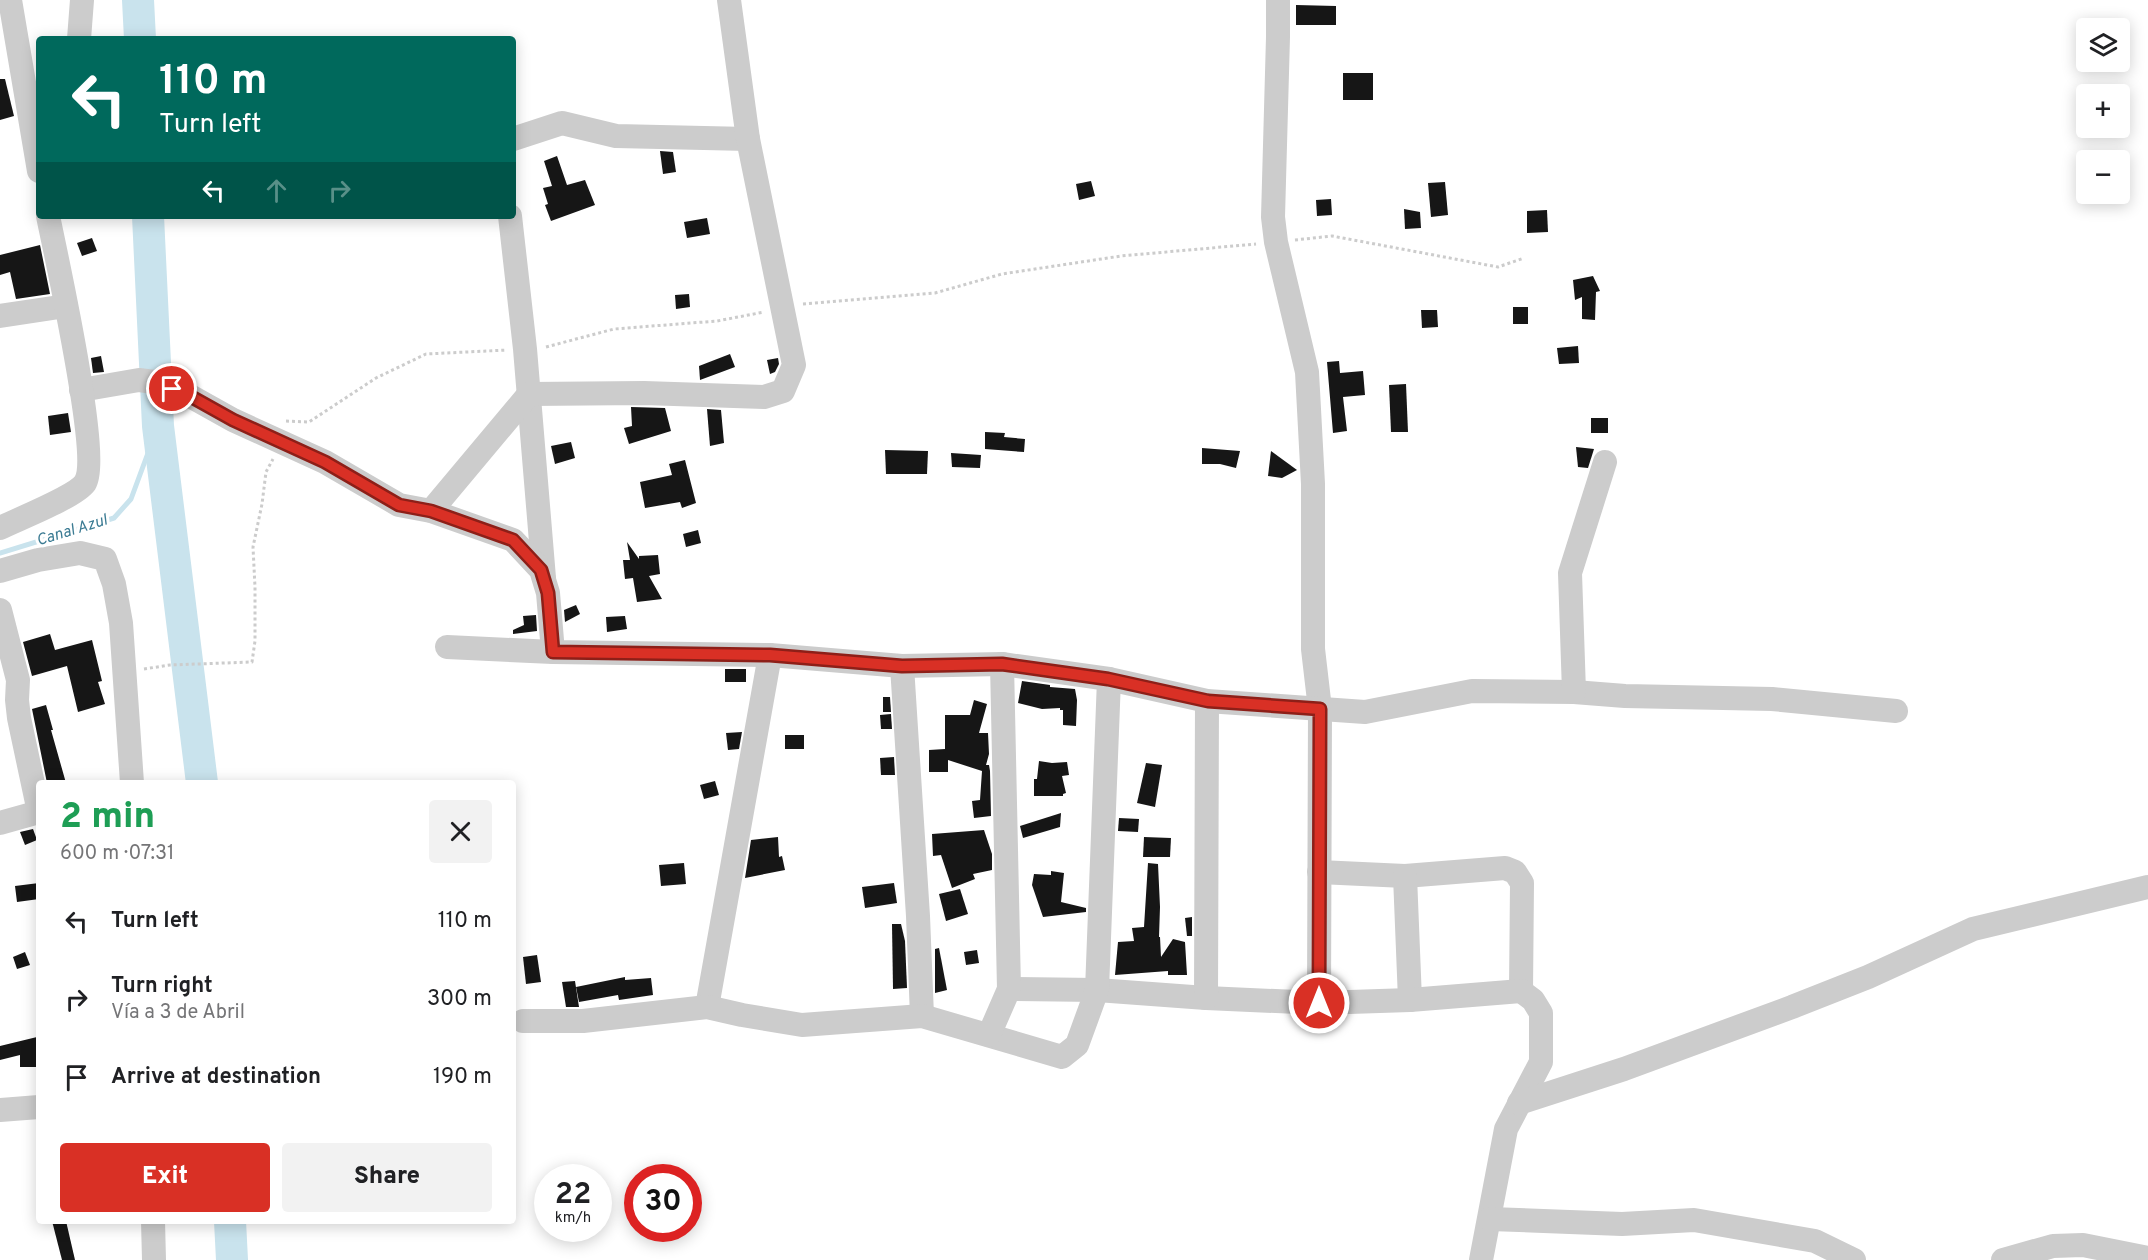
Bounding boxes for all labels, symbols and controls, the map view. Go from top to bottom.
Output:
map controls [2076,18,2130,204]
button: layers [2076,18,2130,72]
text: 110 m [159,56,268,109]
icon: left [60,60,138,138]
button: + [2076,84,2130,138]
text: Turn left [159,108,261,142]
button: − [2076,150,2130,204]
icon: left [197,174,230,207]
icon: ahead [260,174,293,207]
icon: right [323,174,356,207]
pin [146,363,197,414]
icon: arrive [155,372,188,405]
water label: Canal Azul [34,510,111,551]
text: 2 min [60,795,155,841]
button: close [429,800,492,863]
text: 600 m · 07:31 [60,841,174,867]
icon: left [60,905,93,938]
text: Turn left [111,908,199,935]
text: 110 m [438,908,492,935]
position arrow [1287,971,1351,1035]
text: Turn right [111,973,213,1000]
icon: right [60,983,93,1016]
text: 300 m [427,986,492,1013]
text: Vía a 3 de Abril [111,1000,245,1026]
icon: arrive [60,1061,93,1094]
text: Arrive at destination [111,1064,321,1091]
text: 190 m [433,1064,492,1091]
button: Exit [60,1143,270,1212]
button: Share [282,1143,492,1212]
speed limit sign: 30 [624,1164,702,1242]
text: 22 [555,1177,591,1214]
text: km/h [555,1209,591,1228]

